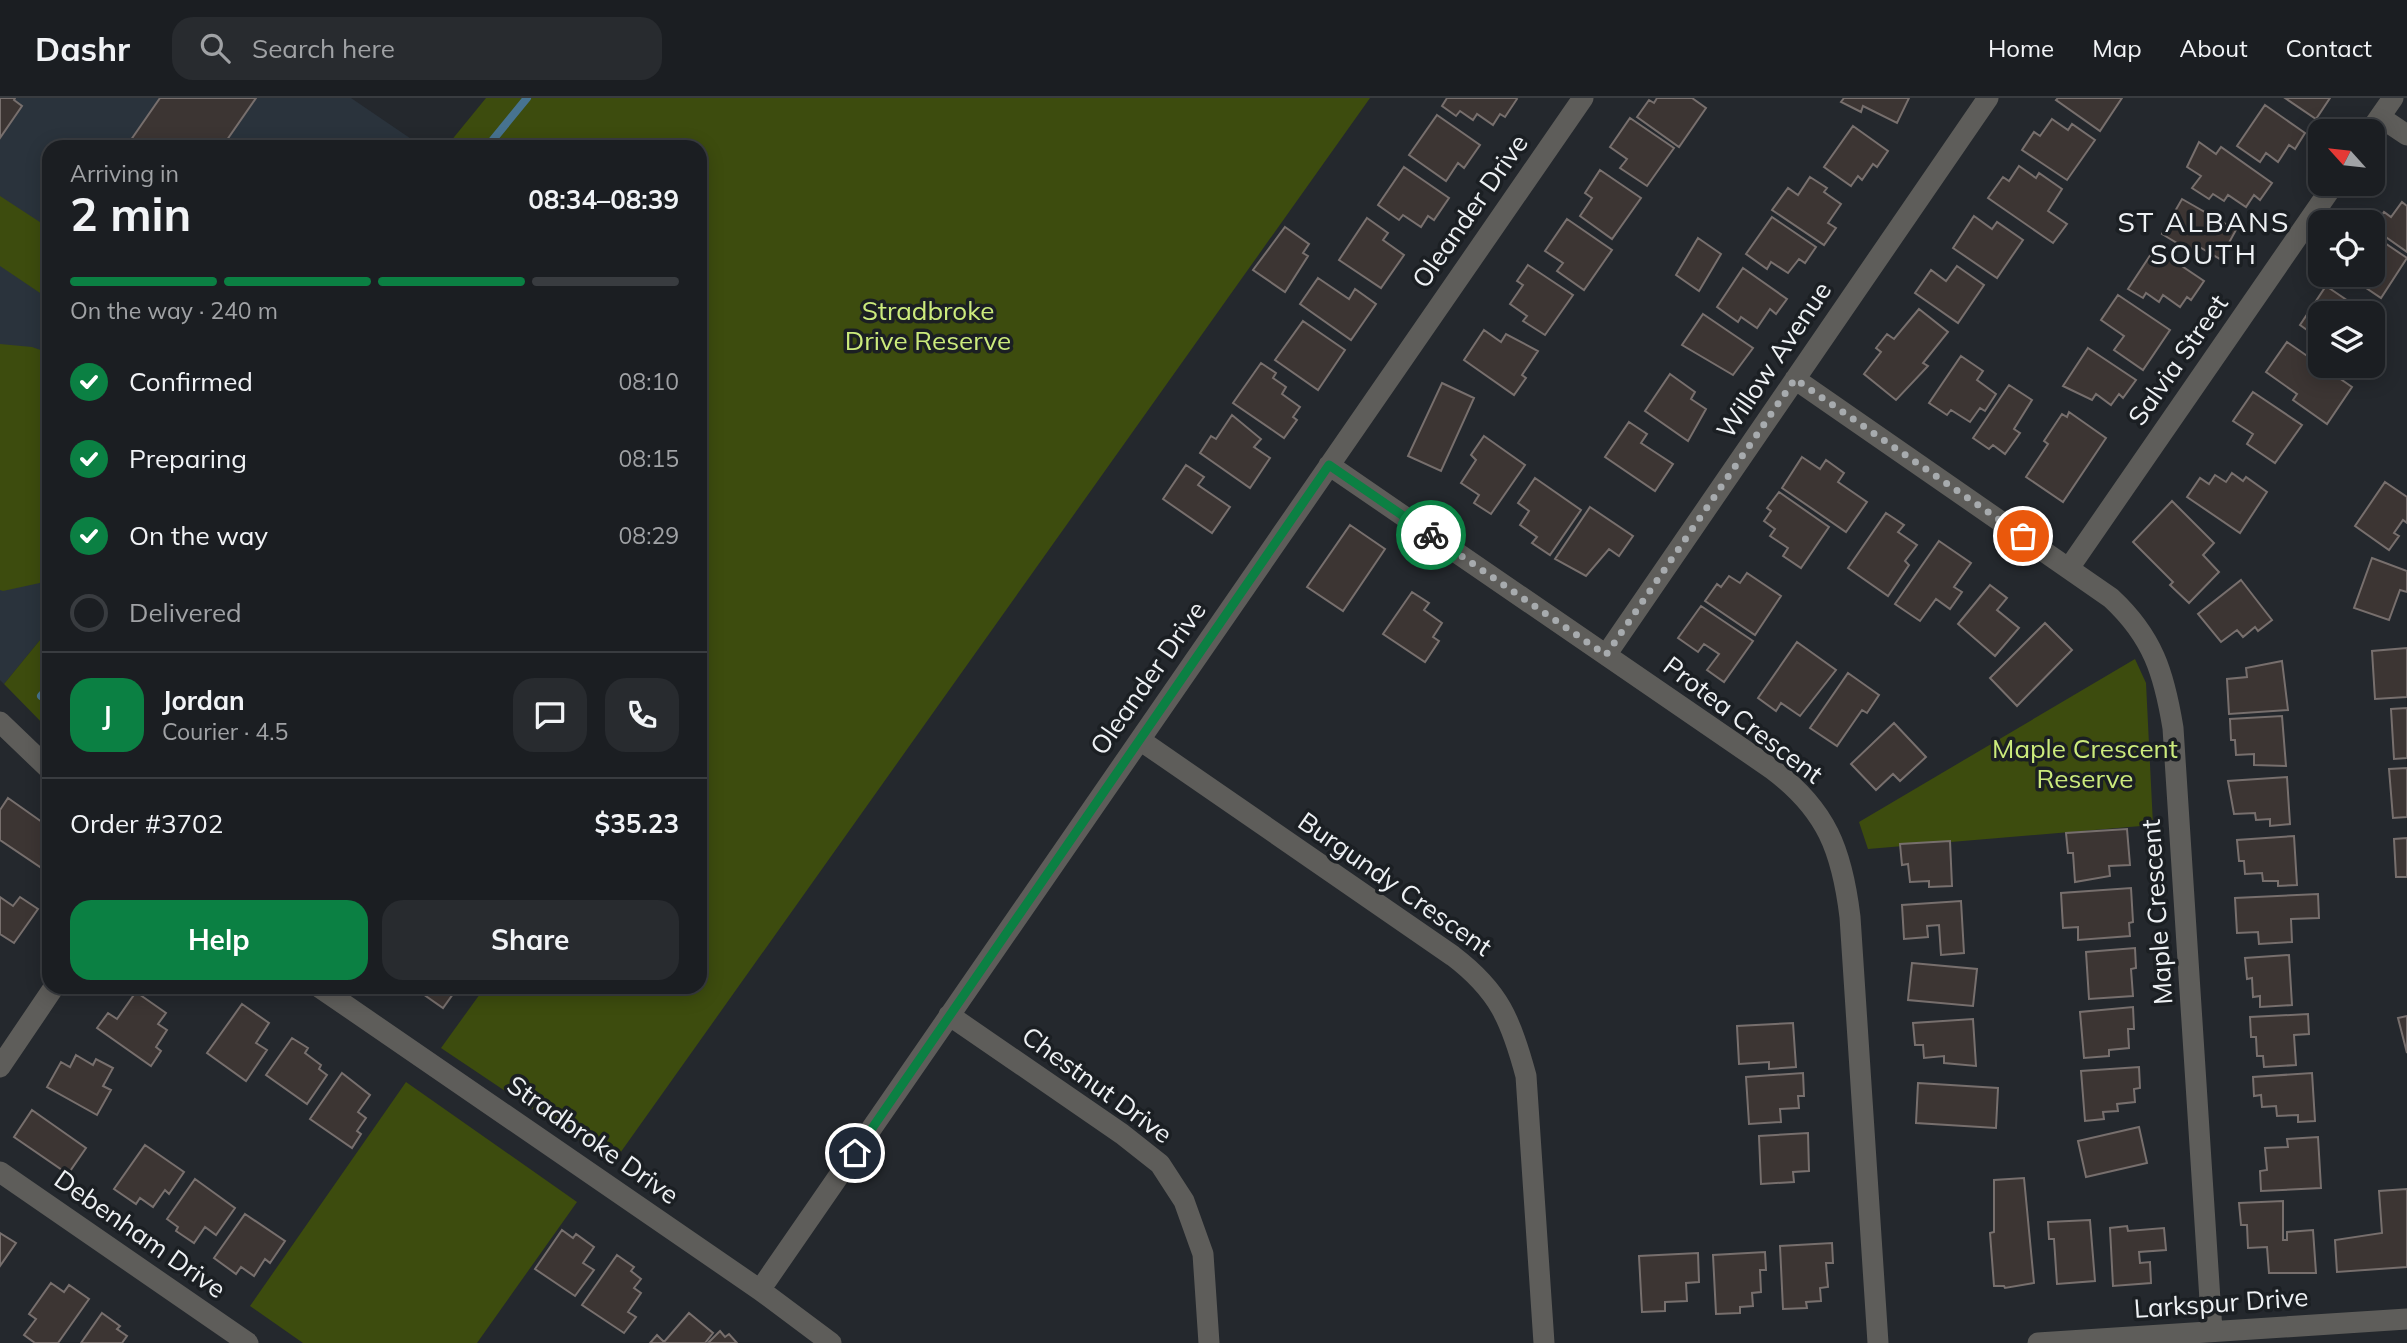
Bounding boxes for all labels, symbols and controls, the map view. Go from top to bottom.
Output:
search box [172,17,662,80]
text: Dashr [35,28,130,69]
icon: search [196,29,234,67]
text: Search here [252,32,395,65]
text: Home [1988,33,2054,63]
text: Map [2092,33,2142,63]
text: About [2180,33,2248,63]
text: Contact [2286,33,2372,63]
north arrow [2308,119,2385,196]
map controls [2308,119,2385,378]
street label: Oleander Drive [1404,128,1535,294]
text: Arriving in [70,159,179,188]
text: 08:34–08:39 [528,183,679,216]
text: 2 min [70,185,191,243]
district label: ST ALBANS SOUTH [2118,204,2290,271]
button: locate [2308,210,2385,287]
street label: Willow Avenue [1709,275,1838,444]
street label: Salvia Street [2120,288,2235,432]
park label: Stradbroke Drive Reserve [845,294,1011,357]
text: On the way · 240 m [70,296,278,325]
button: layers [2308,301,2385,378]
icon: check [70,363,108,401]
text: Confirmed [129,365,253,398]
text: 08:10 [619,367,679,396]
icon: check [70,440,108,478]
text: Preparing [129,442,247,475]
text: 08:15 [619,444,679,473]
courier [1396,500,1466,570]
pin [1993,506,2053,566]
icon: bike [1412,516,1450,554]
icon: check [70,517,108,555]
icon: bag [2004,517,2042,555]
text: On the way [129,519,268,552]
text: 08:29 [619,521,679,550]
street label: Oleander Drive [1082,595,1213,761]
text: Delivered [129,596,242,629]
street label: Protea Crescent [1657,649,1830,790]
button: chat [513,678,587,752]
button: phone [605,678,679,752]
text: Jordan [162,684,245,717]
text: J [102,699,112,732]
text: Courier · 4.5 [162,717,288,746]
park label: Maple Crescent Reserve [1992,732,2178,795]
street label: Burgundy Crescent [1292,804,1499,963]
text: Order #3702 [70,807,223,840]
text: $35.23 [595,807,679,840]
street label: Maple Crescent [2134,818,2179,1006]
button: Help [70,900,368,980]
button: Share [382,900,679,980]
street label: Chestnut Drive [1016,1019,1179,1150]
street label: Stradbroke Drive [501,1068,686,1211]
pin [825,1123,885,1183]
icon: home [836,1134,874,1172]
street label: Debenham Drive [48,1162,232,1305]
street label: Larkspur Drive [2133,1280,2309,1325]

